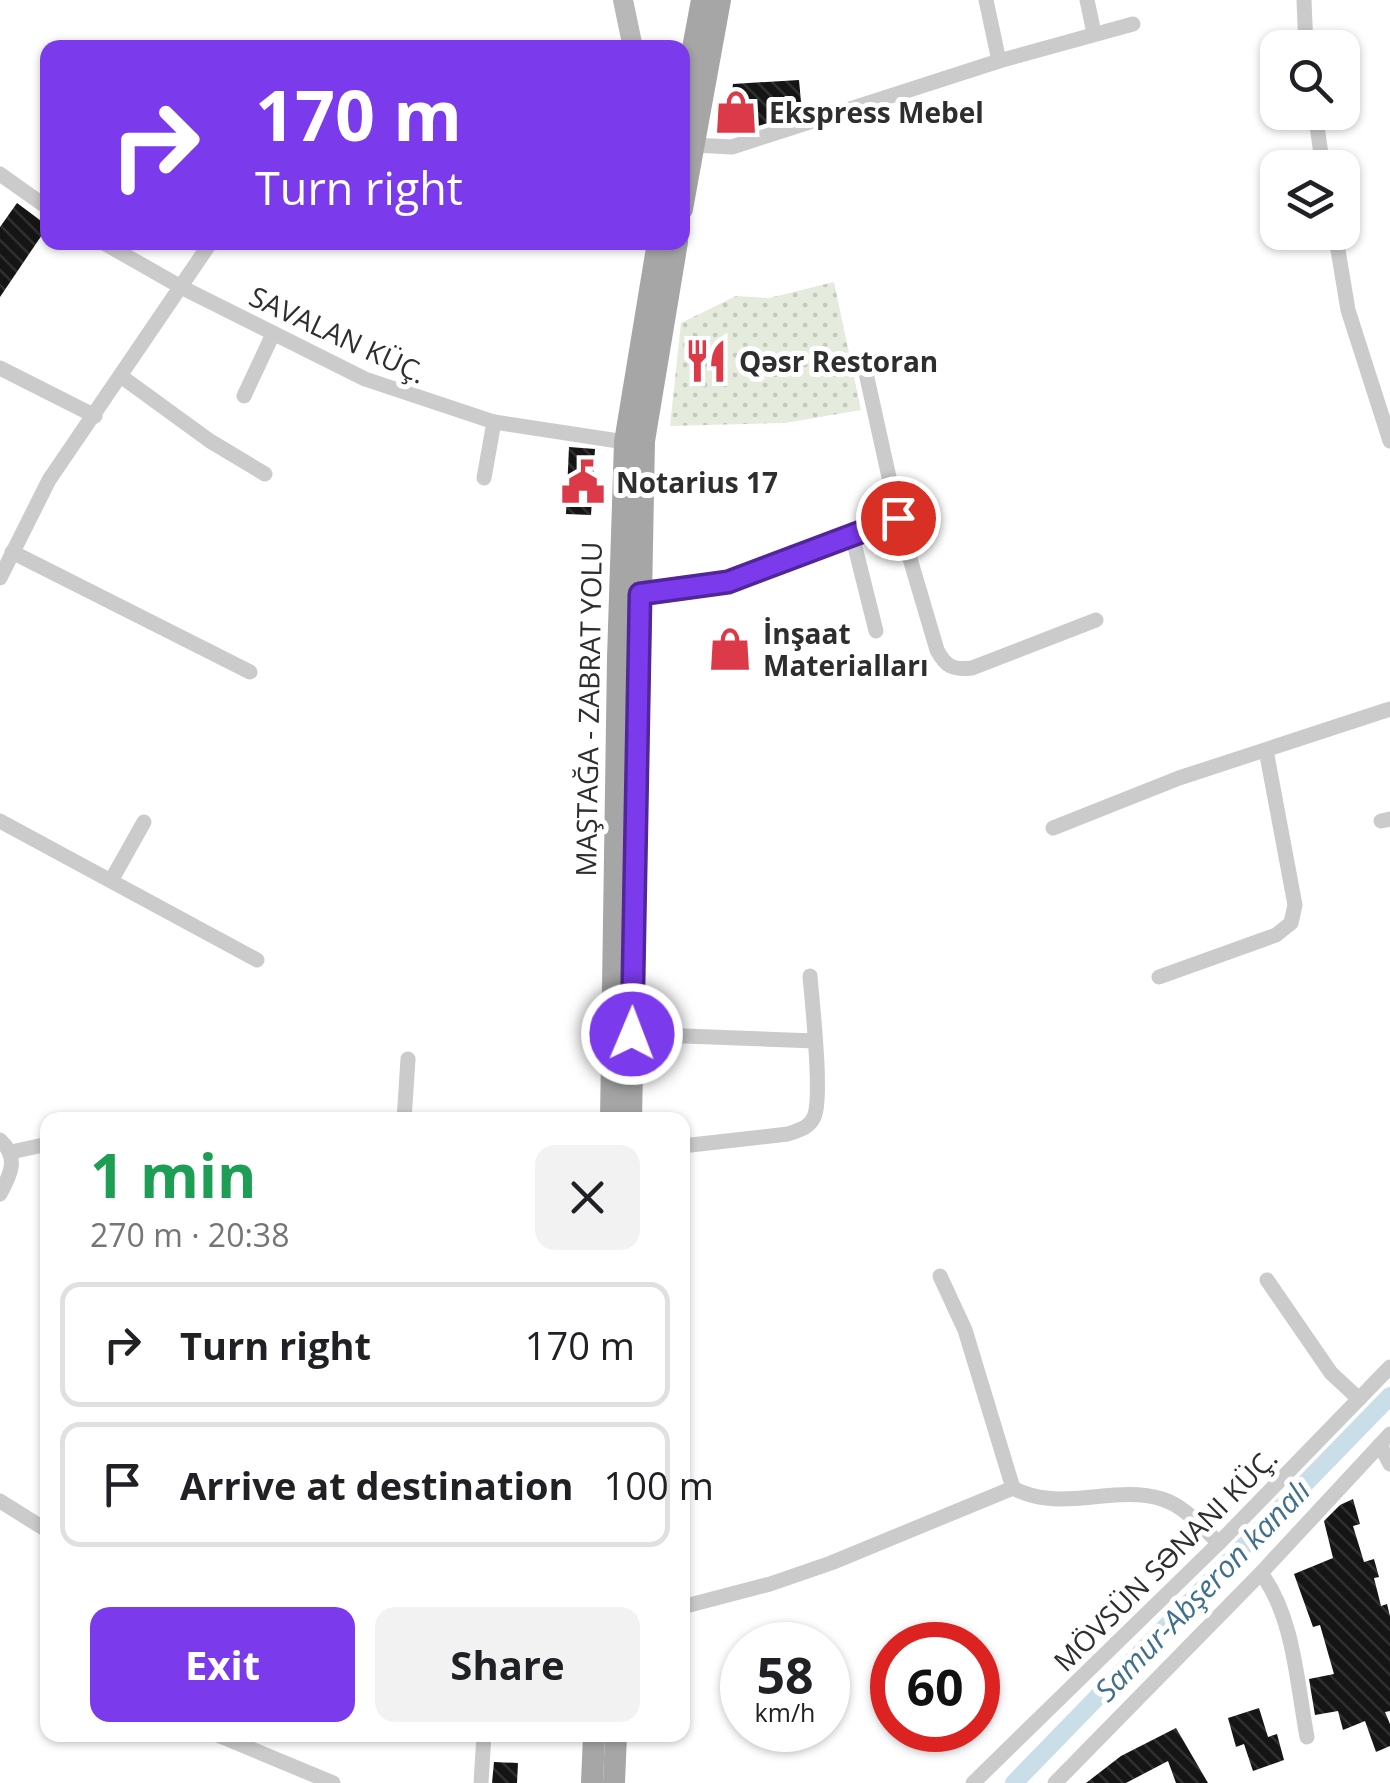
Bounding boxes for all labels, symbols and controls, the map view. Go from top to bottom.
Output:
map controls [1260,30,1360,250]
button: search [1260,30,1360,130]
text: 170 m [255,66,462,162]
icon: right [90,80,220,210]
shop icon: Ekspress Mebel [712,88,760,136]
place label: Ekspress Mebel [769,93,984,131]
button: layers [1260,150,1360,250]
text: Turn right [255,157,463,218]
street label: SAVALAN KÜÇ. [244,276,432,392]
restaurant icon: Qəsr Restoran [682,337,730,385]
place label: Qəsr Restoran [739,342,938,380]
public building icon: Notarius 17 [559,458,607,506]
place label: Notarius 17 [616,463,778,501]
pin [856,476,941,561]
icon: arrive [871,491,926,546]
street label: MAŞTAĞA - ZABRAT YOLU [566,541,610,877]
place label: İnşaat Materialları [763,614,928,684]
shop icon: İnşaat Materialları [706,625,754,673]
position arrow [580,982,684,1086]
text: 1 min [90,1134,257,1216]
button: close [535,1145,640,1250]
text: 270 m · 20:38 [90,1213,289,1256]
icon: right [95,1317,150,1372]
text: Turn right [180,1319,371,1371]
text: 170 m [525,1319,635,1371]
street label: MÖVSÜN SƏNANI KÜÇ. [1045,1439,1285,1679]
icon: arrive [95,1457,150,1512]
text: Arrive at destination [180,1459,574,1511]
text: 100 m [604,1459,714,1511]
water label: Samur-Abşeron kanalı [1085,1470,1319,1710]
button: Exit [90,1607,355,1722]
button: Share [375,1607,640,1722]
speed limit sign: 60 [870,1622,1000,1752]
text: 58 [756,1641,814,1709]
text: km/h [755,1695,815,1729]

